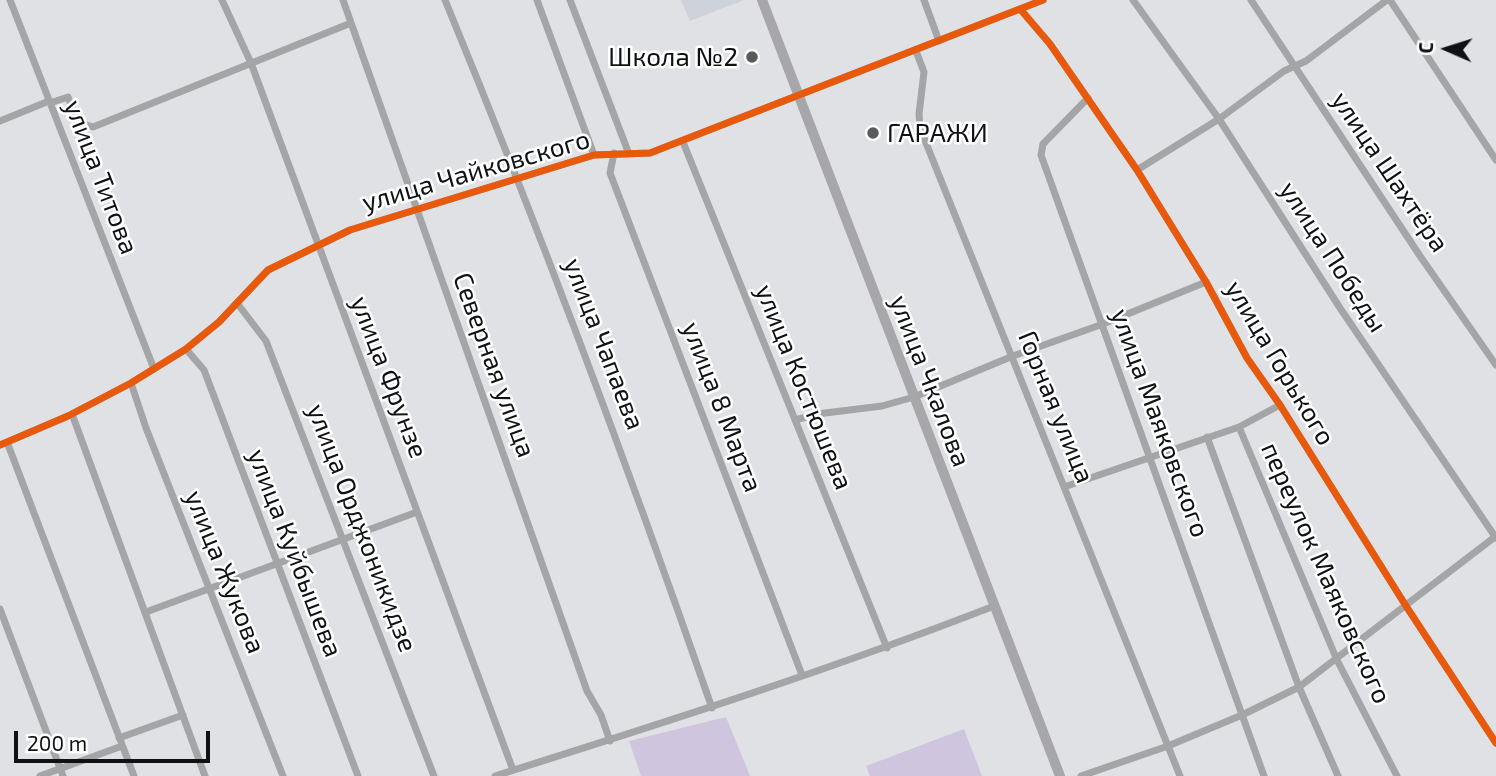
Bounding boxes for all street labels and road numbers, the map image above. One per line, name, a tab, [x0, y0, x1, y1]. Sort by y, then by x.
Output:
street label: улица Шахтёра	[1325, 86, 1455, 258]
street label: улица Титова	[57, 95, 145, 259]
street label: улица Чайковского	[359, 124, 593, 218]
street label: улица Победы	[1273, 176, 1393, 338]
street label: улица Чапаева	[557, 254, 651, 434]
street label: Северная улица	[446, 268, 542, 462]
street label: улица Горького	[1219, 275, 1341, 451]
street label: улица Костюшева	[749, 280, 859, 494]
street label: улица Чкалова	[883, 291, 977, 471]
street label: улица Фрунзе	[344, 292, 434, 462]
street label: улица Маяковского	[1104, 305, 1216, 541]
street label: улица 8 Марта	[675, 318, 769, 496]
street label: Горная улица	[1011, 326, 1101, 488]
street label: улица Орджоникидзе	[300, 400, 424, 656]
street label: переулок Маяковского	[1254, 438, 1398, 708]
street label: улица Куйбышева	[241, 445, 349, 661]
street label: улица Жукова	[178, 486, 272, 658]

